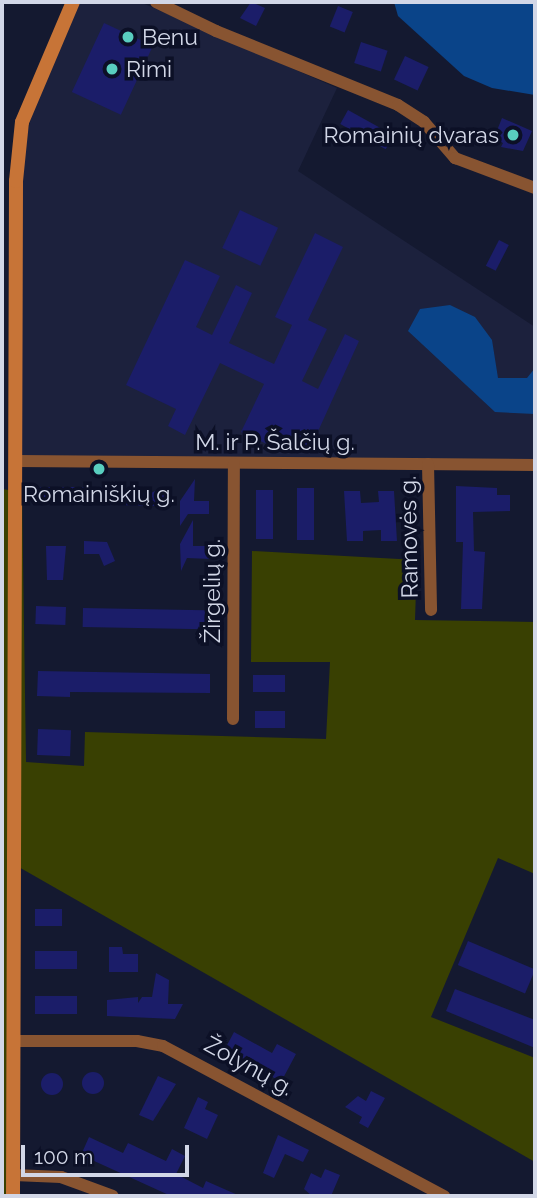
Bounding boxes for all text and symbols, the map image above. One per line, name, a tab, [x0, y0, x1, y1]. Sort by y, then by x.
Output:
place label: Benu	[142, 23, 198, 51]
marker: Benu	[120, 29, 136, 45]
place label: Rimi	[126, 55, 172, 83]
marker: Rimi	[104, 61, 120, 77]
place label: Romainių dvaras	[324, 121, 499, 149]
marker: Romainių dvaras	[505, 127, 521, 143]
street label: M. ir P. Šalčių g.	[195, 428, 355, 456]
marker: Romainiškių g.	[91, 461, 107, 477]
street label: Ramovės g.	[394, 475, 424, 599]
place label: Romainiškių g.	[23, 480, 175, 508]
street label: Žirgelių g.	[198, 539, 226, 643]
street label: Žolynų g.	[200, 1030, 298, 1102]
scale bar	[24, 1132, 192, 1176]
text: 100 m	[34, 1144, 93, 1169]

